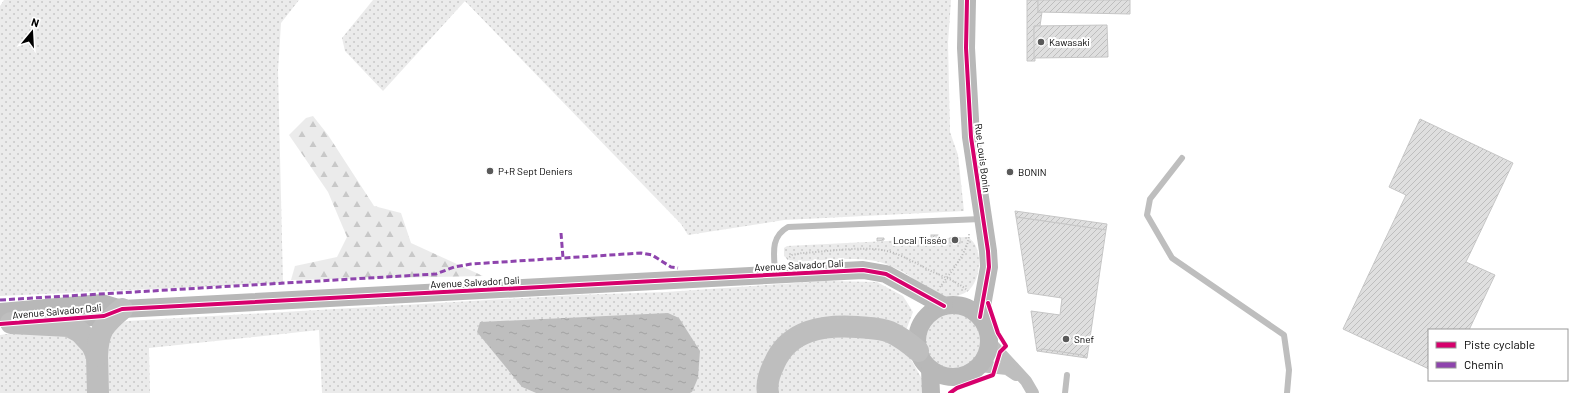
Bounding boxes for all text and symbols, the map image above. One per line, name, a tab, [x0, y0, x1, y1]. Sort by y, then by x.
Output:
north arrow	[12, 12, 52, 52]
text: N	[30, 15, 41, 29]
place label: Kawasaki	[1049, 36, 1090, 48]
marker: Kawasaki	[1036, 37, 1046, 47]
street label: Rue Louis Bonin	[973, 123, 993, 193]
place label: P+R Sept Deniers	[498, 165, 573, 177]
marker: P+R Sept Deniers	[485, 166, 495, 176]
place label: BONIN	[1018, 166, 1047, 178]
marker: BONIN	[1005, 167, 1015, 177]
place label: Local Tisséo	[893, 234, 947, 246]
marker: Local Tisséo	[950, 235, 960, 245]
street label: Avenue Salvador Dali	[754, 257, 844, 273]
street label: Avenue Salvador Dali	[430, 274, 520, 290]
street label: Avenue Salvador Dali	[12, 301, 102, 321]
legend	[1428, 329, 1568, 381]
place label: Snef	[1074, 333, 1094, 345]
marker: Snef	[1061, 334, 1071, 344]
text: Piste cyclable	[1464, 337, 1535, 351]
text: Chemin	[1464, 357, 1504, 371]

